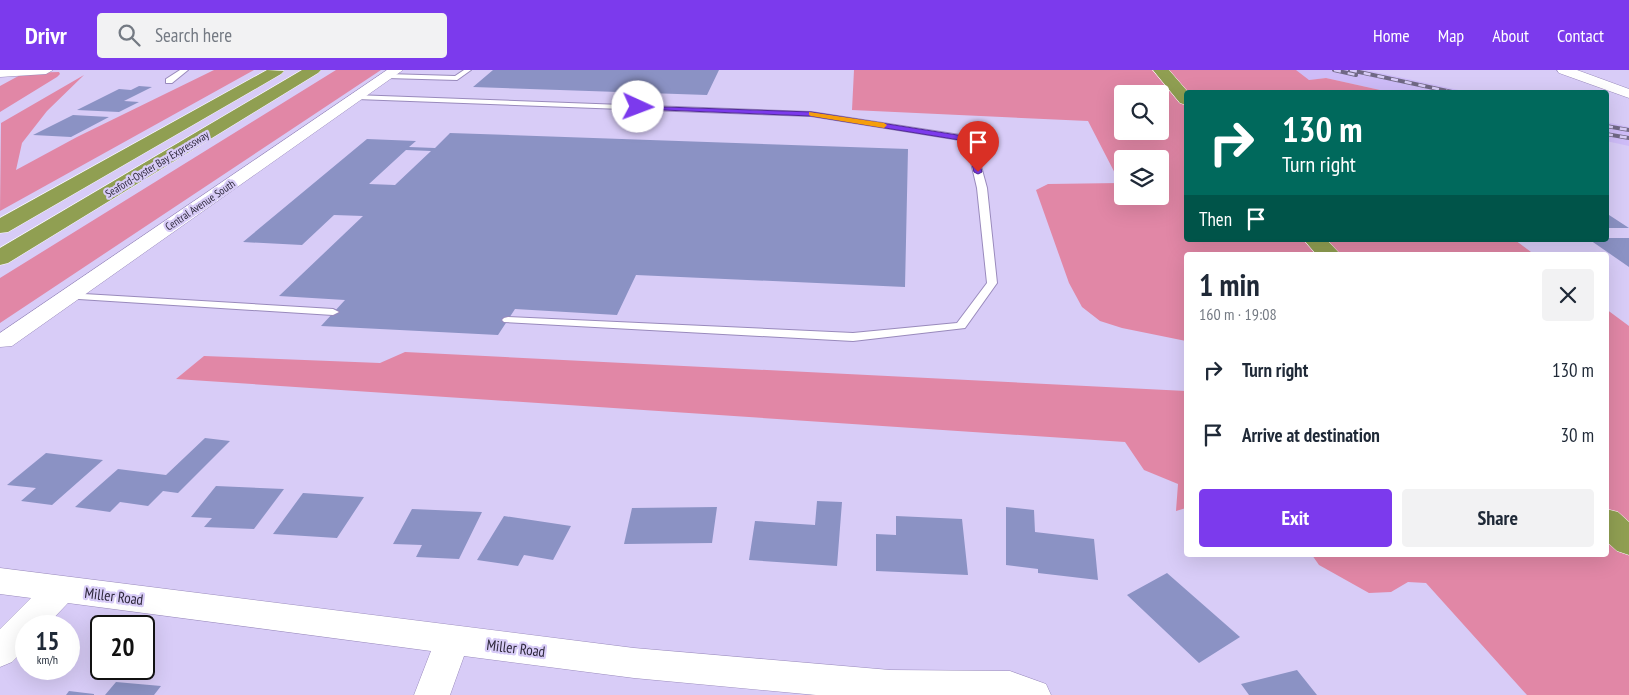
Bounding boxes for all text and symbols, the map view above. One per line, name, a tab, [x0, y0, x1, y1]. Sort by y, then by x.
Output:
search box	[97, 13, 447, 58]
text: Drivr	[25, 20, 67, 51]
icon: search	[115, 21, 143, 49]
text: Search here	[155, 23, 232, 47]
text: Home	[1373, 24, 1410, 47]
text: Map	[1438, 24, 1464, 47]
text: About	[1492, 24, 1529, 47]
text: Contact	[1557, 24, 1604, 47]
position arrow	[611, 80, 663, 132]
map controls	[1114, 85, 1169, 205]
button: search	[1114, 85, 1169, 140]
text: 130 m	[1282, 106, 1363, 152]
icon: right	[1199, 110, 1264, 175]
pin	[957, 121, 999, 172]
street label: Seaford-Oyster Bay Expressway	[103, 127, 212, 201]
icon: arrive	[964, 128, 992, 156]
button: layers	[1114, 150, 1169, 205]
text: Turn right	[1282, 150, 1356, 178]
street label: Central Avenue South	[162, 176, 238, 234]
icon: arrive	[1242, 205, 1270, 233]
text: Then	[1199, 207, 1232, 231]
text: 1 min	[1199, 265, 1260, 304]
button: close	[1542, 269, 1594, 321]
text: 160 m · 19:08	[1199, 304, 1277, 324]
icon: right	[1199, 356, 1227, 384]
text: Turn right	[1242, 358, 1308, 382]
text: 130 m	[1552, 358, 1594, 382]
icon: arrive	[1199, 421, 1227, 449]
text: Arrive at destination	[1242, 423, 1380, 447]
text: 30 m	[1561, 423, 1594, 447]
button: Exit	[1199, 489, 1392, 547]
button: Share	[1402, 489, 1594, 547]
street label: Miller Road	[84, 583, 144, 609]
speed limit sign: 20	[90, 615, 155, 680]
text: 15	[36, 625, 59, 657]
street label: Miller Road	[486, 635, 546, 661]
text: km/h	[37, 652, 58, 667]

